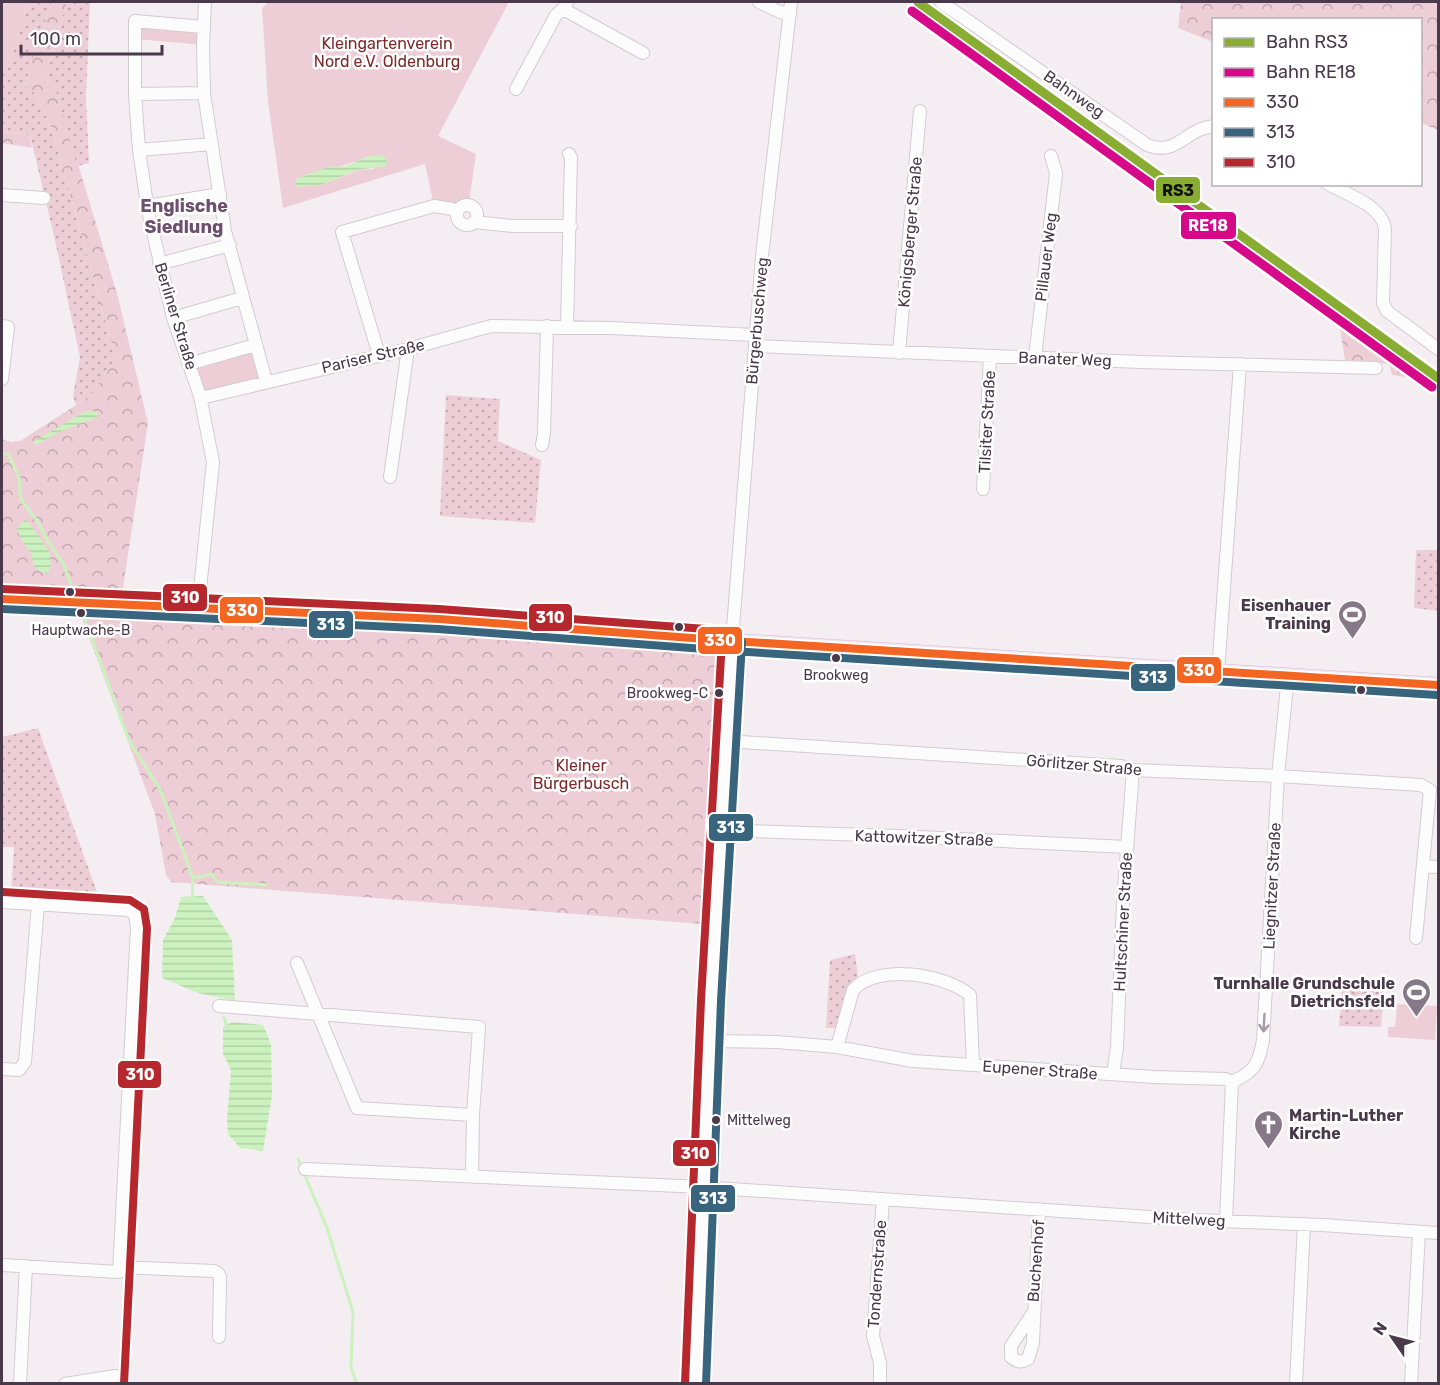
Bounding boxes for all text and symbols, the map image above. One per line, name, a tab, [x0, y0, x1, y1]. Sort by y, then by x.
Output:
scale bar	[21, 18, 162, 56]
legend	[1212, 18, 1422, 186]
text: 100 m	[30, 28, 81, 50]
text: Bahn RS3	[1266, 31, 1348, 53]
park label: Kleingartenverein Nord e.V. Oldenburg	[314, 34, 460, 71]
text: Bahn RE18	[1266, 61, 1356, 83]
street label: Bahnweg	[1040, 66, 1108, 122]
text: 330	[1266, 91, 1299, 113]
text: 313	[1266, 121, 1295, 143]
text: 310	[1266, 151, 1296, 173]
street label: Königsberger Straße	[894, 156, 926, 308]
line badge: RS3	[1155, 176, 1201, 204]
text: RS3	[1162, 181, 1194, 200]
district label: Englische Siedlung	[140, 195, 228, 238]
street label: Pillauer Weg	[1031, 211, 1061, 303]
line badge: RE18	[1180, 211, 1237, 240]
text: RE18	[1188, 216, 1228, 235]
street label: Bürgerbuschweg	[742, 257, 772, 385]
street label: Berliner Straße	[151, 260, 201, 372]
street label: Pariser Straße	[320, 335, 426, 377]
street label: Banater Weg	[1018, 348, 1112, 370]
street label: Tilsiter Straße	[975, 370, 999, 474]
line badge: 310	[162, 583, 208, 612]
unlabelled marker	[64, 586, 76, 598]
text: 310	[170, 588, 200, 607]
line badge: 330	[219, 596, 264, 624]
place label: Eisenhauer Training	[1241, 596, 1332, 633]
sports icon: Eisenhauer Training	[1336, 598, 1368, 640]
text: 330	[226, 601, 258, 620]
line badge: 310	[528, 603, 573, 632]
marker: Hauptwache-B	[75, 607, 87, 619]
text: 310	[535, 608, 565, 627]
line badge: 313	[308, 610, 354, 639]
text: 313	[317, 615, 345, 634]
unlabelled marker	[673, 621, 685, 633]
place label: Hauptwache-B	[32, 622, 130, 639]
line badge: 330	[697, 626, 743, 655]
text: 330	[704, 631, 736, 650]
marker: Brookweg	[830, 652, 842, 664]
line badge: 330	[1176, 656, 1222, 684]
text: 330	[1183, 661, 1215, 680]
line badge: 313	[1130, 663, 1176, 692]
place label: Brookweg	[803, 667, 869, 684]
text: 313	[1139, 668, 1167, 687]
unlabelled marker	[1355, 684, 1367, 696]
place label: Brookweg-C	[627, 685, 708, 702]
marker: Brookweg-C	[713, 687, 725, 699]
street label: Görlitzer Straße	[1025, 750, 1143, 780]
park label: Kleiner Bürgerbusch	[533, 756, 629, 793]
line badge: 313	[708, 813, 754, 842]
text: 313	[717, 818, 745, 837]
street label: Liegnitzer Straße	[1259, 822, 1285, 950]
street label: Kattowitzer Straße	[854, 826, 994, 850]
street label: Hultschiner Straße	[1110, 852, 1136, 992]
place label: Turnhalle Grundschule Dietrichsfeld	[1214, 974, 1395, 1011]
sports icon: Turnhalle Grundschule Dietrichsfeld	[1400, 976, 1432, 1018]
one-way arrow	[1259, 1012, 1270, 1032]
street label: Eupener Straße	[982, 1056, 1098, 1084]
line badge: 310	[117, 1060, 162, 1089]
text: 310	[125, 1065, 155, 1084]
place label: Martin-Luther Kirche	[1289, 1106, 1404, 1143]
church icon: Martin-Luther Kirche	[1252, 1108, 1284, 1150]
place label: Mittelweg	[727, 1112, 791, 1129]
marker: Mittelweg	[710, 1114, 722, 1126]
line badge: 310	[672, 1139, 717, 1167]
text: 310	[680, 1144, 710, 1163]
line badge: 313	[690, 1184, 736, 1213]
text: 313	[699, 1189, 727, 1208]
street label: Mittelweg	[1152, 1208, 1226, 1230]
street label: Buchenhof	[1024, 1218, 1048, 1303]
street label: Tondernstraße	[864, 1219, 890, 1329]
north arrow	[1362, 1307, 1422, 1367]
text: N	[1369, 1319, 1391, 1339]

